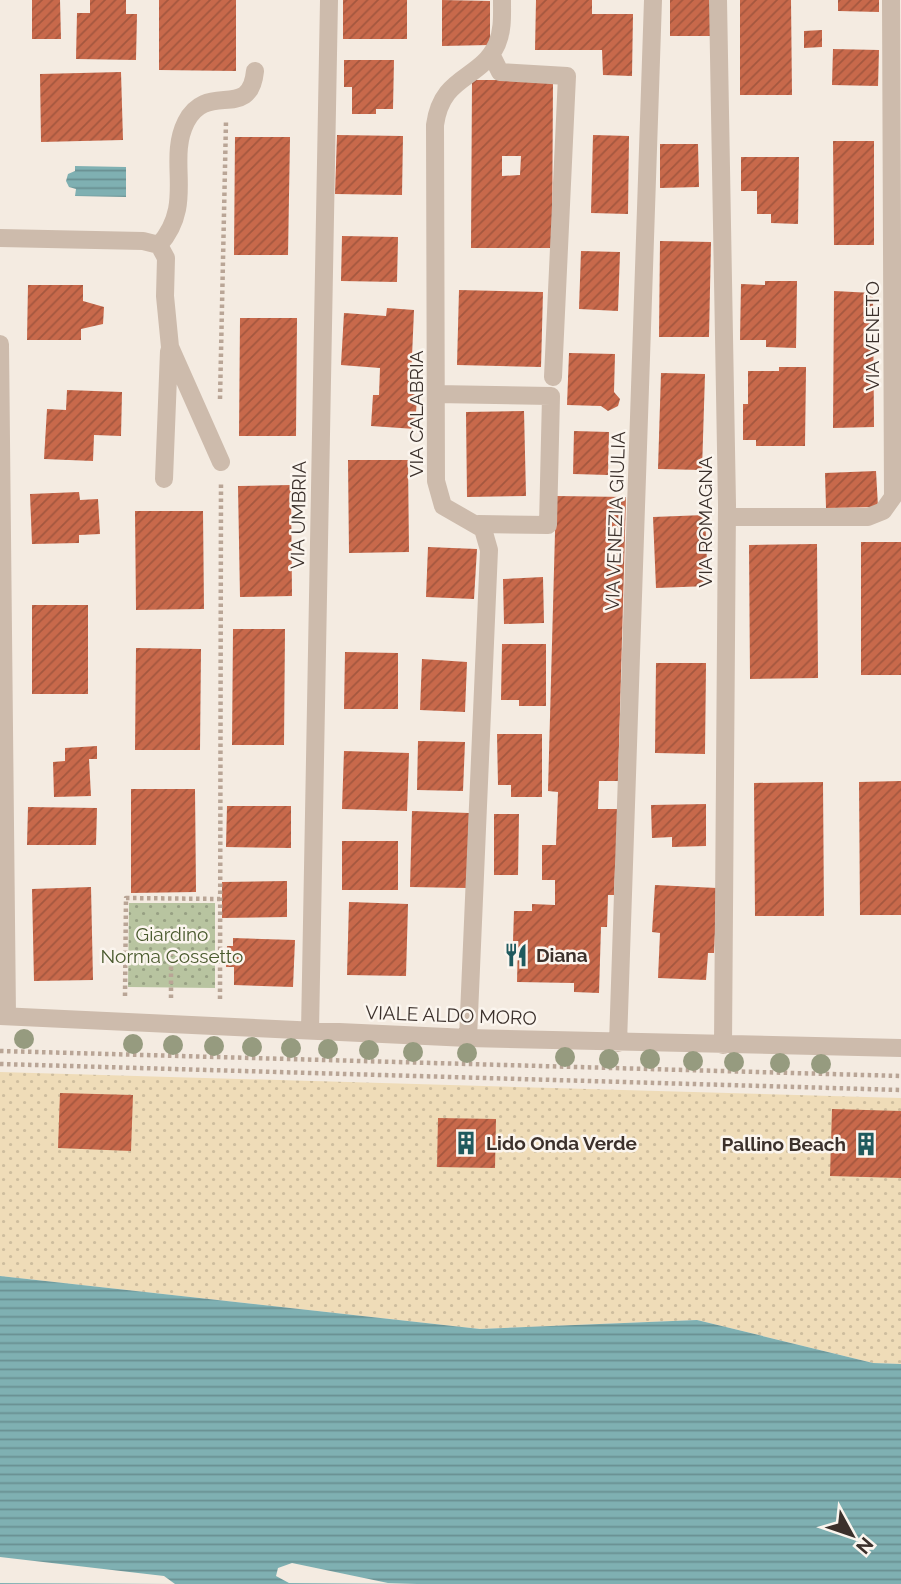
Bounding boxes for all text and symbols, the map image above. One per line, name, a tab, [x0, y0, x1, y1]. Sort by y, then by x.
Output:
street label: VIA VENETO	[861, 281, 883, 391]
street label: VIA CALABRIA	[405, 350, 427, 477]
street label: VIA VENEZIA GIULIA	[601, 431, 629, 611]
street label: VIA ROMAGNA	[694, 456, 716, 588]
street label: VIA UMBRIA	[286, 460, 310, 569]
park label: Giardino Norma Cossetto	[101, 923, 243, 967]
restaurant icon: Diana	[502, 941, 530, 969]
place label: Diana	[536, 944, 588, 966]
street label: VIALE ALDO MORO	[365, 1001, 537, 1029]
building icon: Lido Onda Verde	[452, 1129, 480, 1157]
building icon: Pallino Beach	[852, 1130, 880, 1158]
place label: Lido Onda Verde	[486, 1132, 637, 1154]
place label: Pallino Beach	[722, 1133, 846, 1155]
north arrow	[817, 1500, 887, 1570]
text: N	[852, 1533, 878, 1559]

